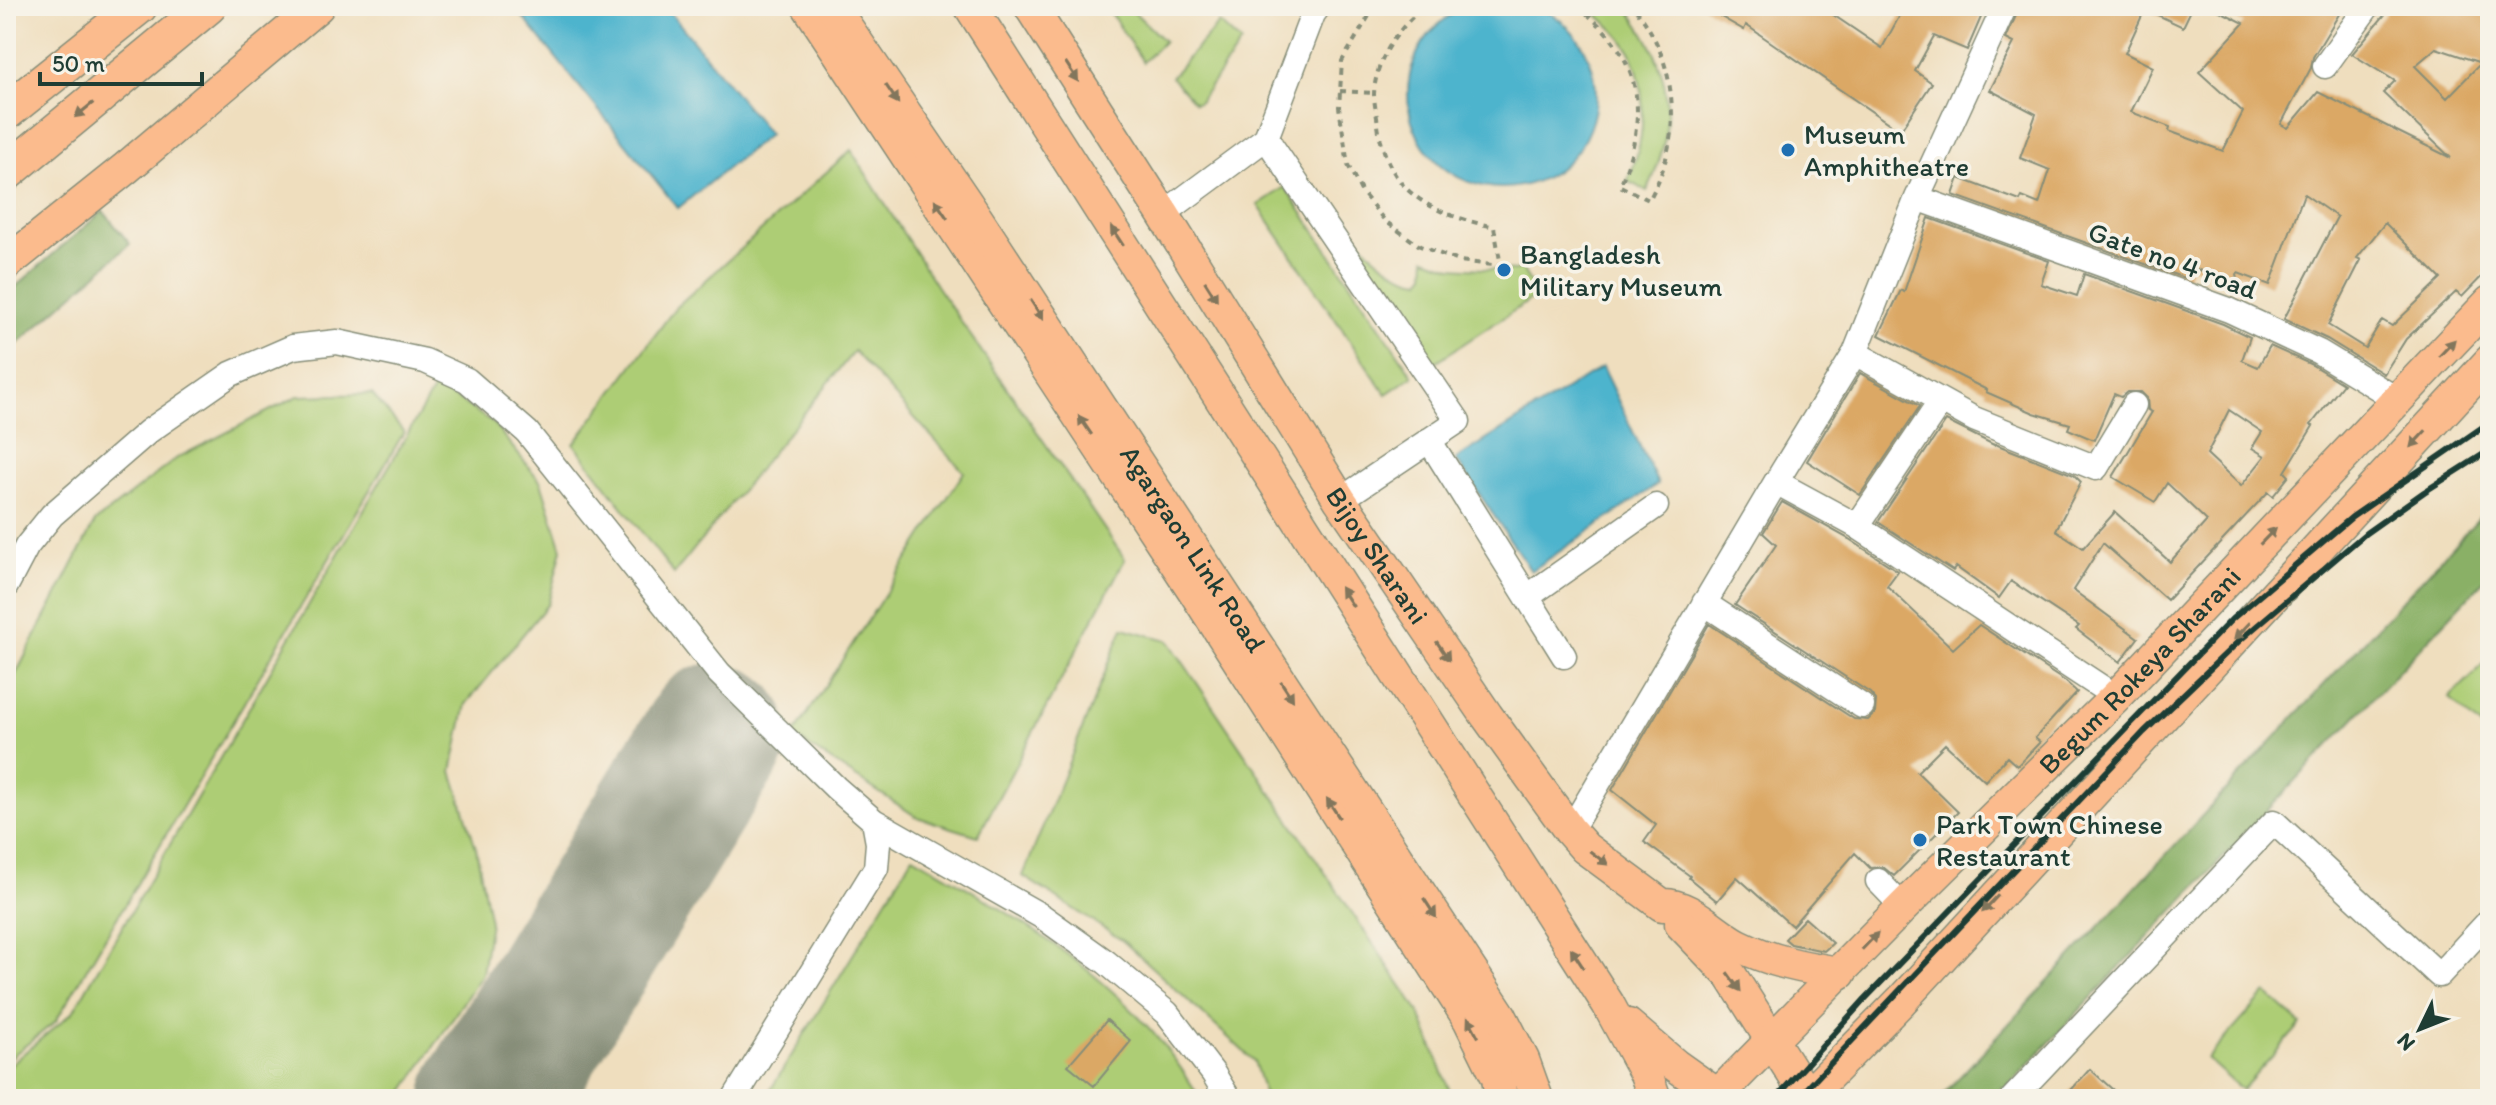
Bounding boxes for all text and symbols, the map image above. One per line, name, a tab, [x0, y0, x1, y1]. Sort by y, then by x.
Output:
scale bar	[40, 36, 202, 86]
text: 50 m	[52, 49, 105, 78]
one-way arrow	[1065, 61, 1080, 82]
one-way arrow	[884, 83, 899, 104]
one-way arrow	[74, 101, 94, 118]
place label: Museum Amphitheatre	[1804, 117, 1969, 183]
marker: Museum Amphitheatre	[1779, 141, 1797, 159]
one-way arrow	[934, 198, 949, 219]
street label: Gate no 4 road	[2084, 214, 2263, 306]
one-way arrow	[1110, 225, 1124, 247]
place label: Bangladesh Military Museum	[1520, 237, 1723, 303]
marker: Bangladesh Military Museum	[1495, 261, 1513, 279]
one-way arrow	[1204, 280, 1218, 302]
one-way arrow	[1029, 299, 1044, 320]
one-way arrow	[2437, 339, 2456, 358]
one-way arrow	[1078, 415, 1093, 436]
one-way arrow	[2410, 430, 2428, 449]
street label: Agargaon Link Road	[1113, 439, 1274, 659]
street label: Bijoy Sharani	[1319, 480, 1436, 630]
one-way arrow	[2259, 527, 2277, 546]
street label: Begum Rokeya Sharani	[2031, 559, 2248, 781]
one-way arrow	[1340, 586, 1355, 607]
one-way arrow	[2234, 621, 2252, 640]
one-way arrow	[1435, 641, 1450, 662]
one-way arrow	[1279, 680, 1294, 702]
one-way arrow	[1326, 797, 1341, 818]
place label: Park Town Chinese Restaurant	[1936, 807, 2163, 873]
marker: Park Town Chinese Restaurant	[1911, 831, 1929, 849]
one-way arrow	[1588, 850, 1609, 866]
one-way arrow	[1982, 895, 2000, 914]
one-way arrow	[1422, 897, 1436, 919]
one-way arrow	[1861, 932, 1879, 951]
one-way arrow	[1570, 947, 1585, 968]
one-way arrow	[1726, 972, 1741, 993]
north arrow	[2380, 989, 2460, 1069]
one-way arrow	[1466, 1016, 1480, 1038]
text: N	[2391, 1028, 2421, 1057]

